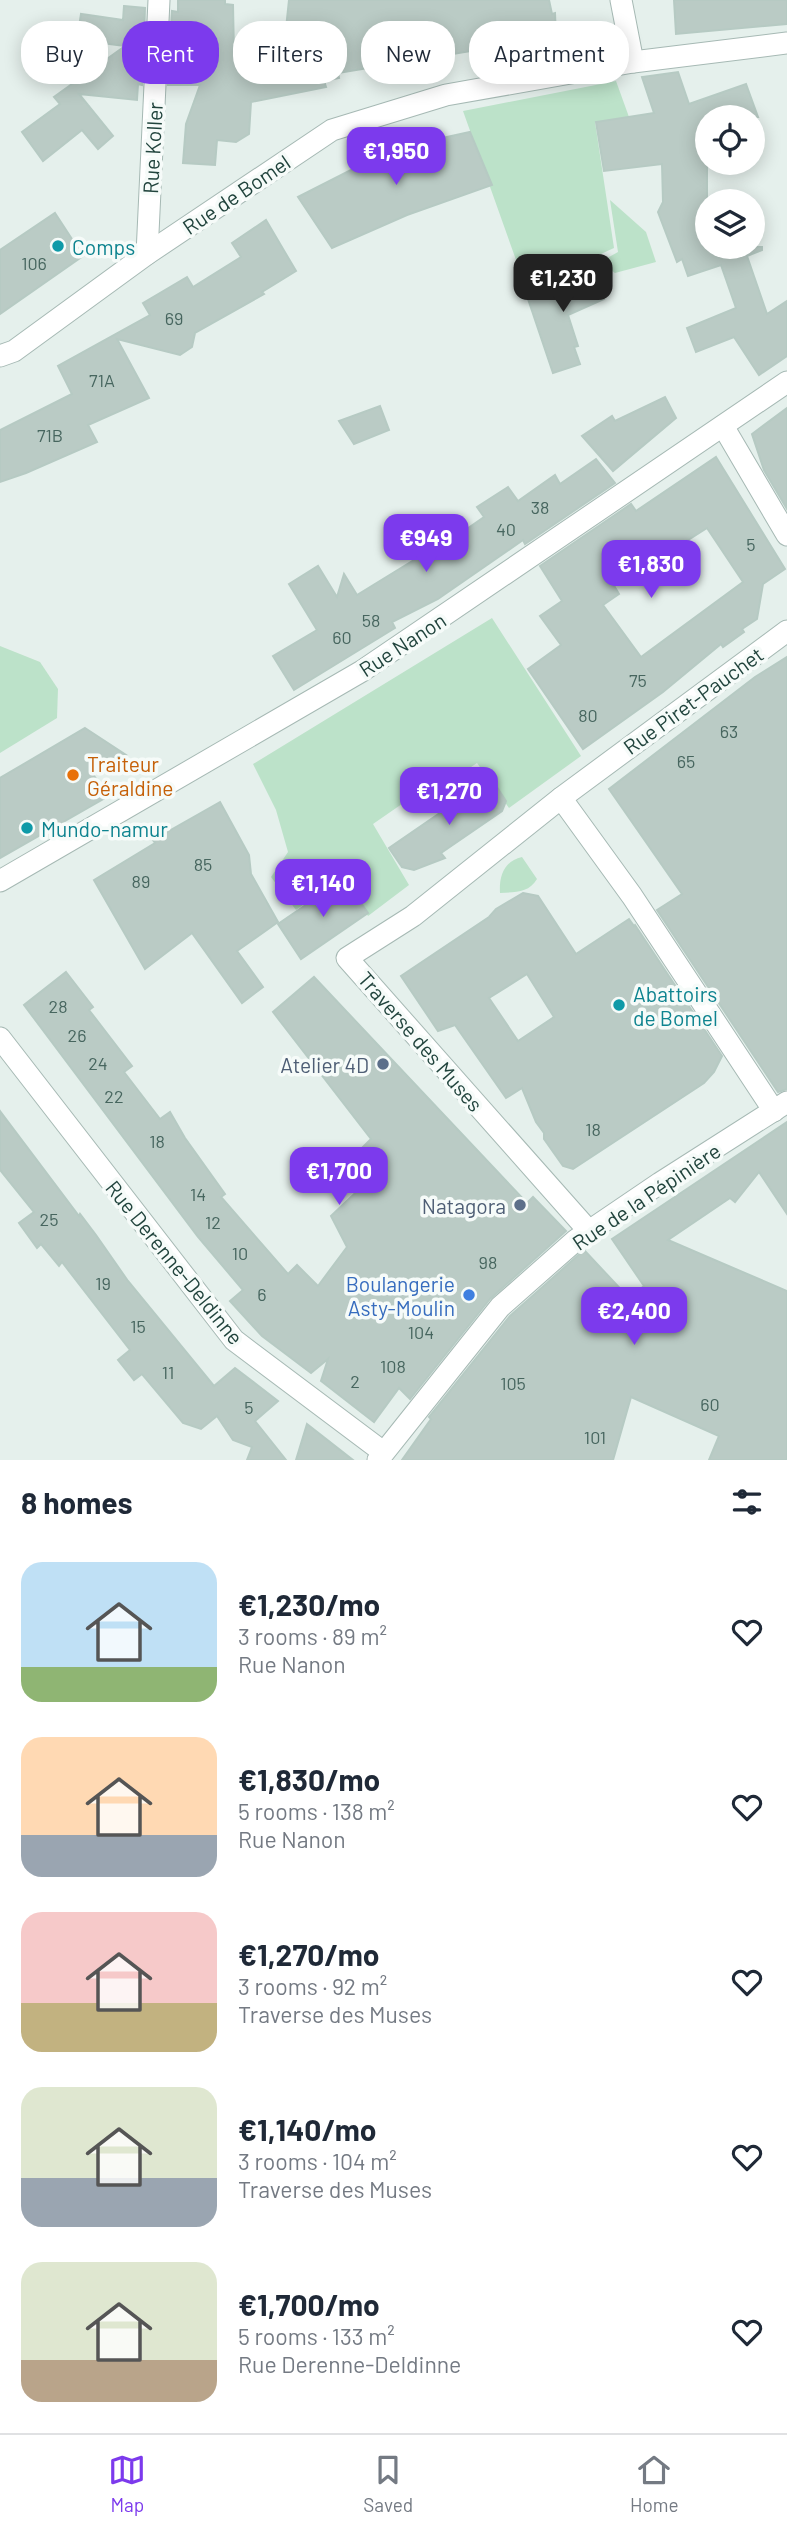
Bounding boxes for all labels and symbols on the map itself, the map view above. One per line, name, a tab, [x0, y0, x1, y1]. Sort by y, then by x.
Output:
street label: Rue Koller	[137, 101, 167, 195]
pin: €1,950	[339, 128, 453, 187]
street label: Rue de Bomel	[178, 149, 294, 239]
place label: Comps	[72, 234, 135, 259]
marker: Comps	[50, 238, 66, 254]
house number: 106	[21, 252, 47, 274]
pin: €1,230	[506, 254, 620, 314]
house number: 69	[165, 307, 183, 329]
house number: 71A	[89, 369, 115, 391]
house number: 71B	[37, 424, 63, 446]
house number: 38	[531, 496, 549, 518]
pin: €949	[385, 514, 467, 574]
house number: 40	[496, 518, 516, 540]
house number: 5	[746, 533, 756, 555]
pin: €1,830	[594, 540, 708, 600]
street label: Rue Nanon	[354, 607, 450, 681]
house number: 58	[362, 609, 380, 631]
house number: 60	[332, 626, 352, 648]
street label: Rue Piret-Pauchet	[618, 641, 768, 759]
house number: 75	[629, 669, 647, 691]
house number: 80	[578, 704, 598, 726]
house number: 63	[720, 720, 738, 742]
house number: 65	[677, 750, 695, 772]
place label: Traiteur Géraldine	[87, 751, 173, 800]
marker: Traiteur Géraldine	[65, 767, 81, 783]
pin: €1,270	[392, 768, 506, 827]
place label: Mundo-namur	[41, 816, 168, 841]
marker: Mundo-namur	[19, 820, 35, 836]
house number: 85	[194, 853, 212, 875]
pin: €1,140	[266, 860, 380, 919]
house number: 89	[132, 870, 150, 892]
street label: Traverse des Muses	[353, 966, 489, 1116]
place label: Abattoirs de Bomel	[633, 981, 718, 1030]
house number: 28	[48, 995, 68, 1017]
marker: Abattoirs de Bomel	[611, 997, 627, 1013]
house number: 26	[68, 1024, 86, 1046]
house number: 24	[88, 1052, 108, 1074]
place label: Atelier 4D	[280, 1052, 369, 1077]
marker: Atelier 4D	[375, 1056, 391, 1072]
house number: 22	[104, 1085, 124, 1107]
house number: 18	[585, 1118, 601, 1140]
house number: 18	[149, 1130, 165, 1152]
street label: Rue de la Pépinière	[567, 1137, 725, 1255]
pin: €1,700	[282, 1148, 396, 1207]
street label: Rue Derenne-Deldinne	[101, 1175, 249, 1349]
house number: 14	[190, 1183, 206, 1205]
place label: Natagora	[422, 1193, 506, 1218]
marker: Natagora	[512, 1197, 528, 1213]
house number: 25	[40, 1208, 58, 1230]
house number: 12	[205, 1211, 221, 1233]
house number: 10	[232, 1242, 248, 1264]
house number: 98	[479, 1251, 497, 1273]
place label: Boulangerie Asty-Moulin	[346, 1271, 455, 1320]
house number: 19	[95, 1272, 111, 1294]
house number: 6	[257, 1283, 267, 1305]
marker: Boulangerie Asty-Moulin	[461, 1287, 477, 1303]
pin: €2,400	[577, 1288, 691, 1347]
house number: 15	[130, 1315, 146, 1337]
house number: 104	[408, 1321, 434, 1343]
house number: 108	[380, 1355, 406, 1377]
house number: 11	[162, 1361, 174, 1383]
house number: 2	[350, 1370, 360, 1392]
house number: 105	[500, 1372, 526, 1394]
house number: 60	[700, 1393, 720, 1415]
house number: 5	[244, 1396, 254, 1418]
house number: 101	[584, 1426, 606, 1448]

